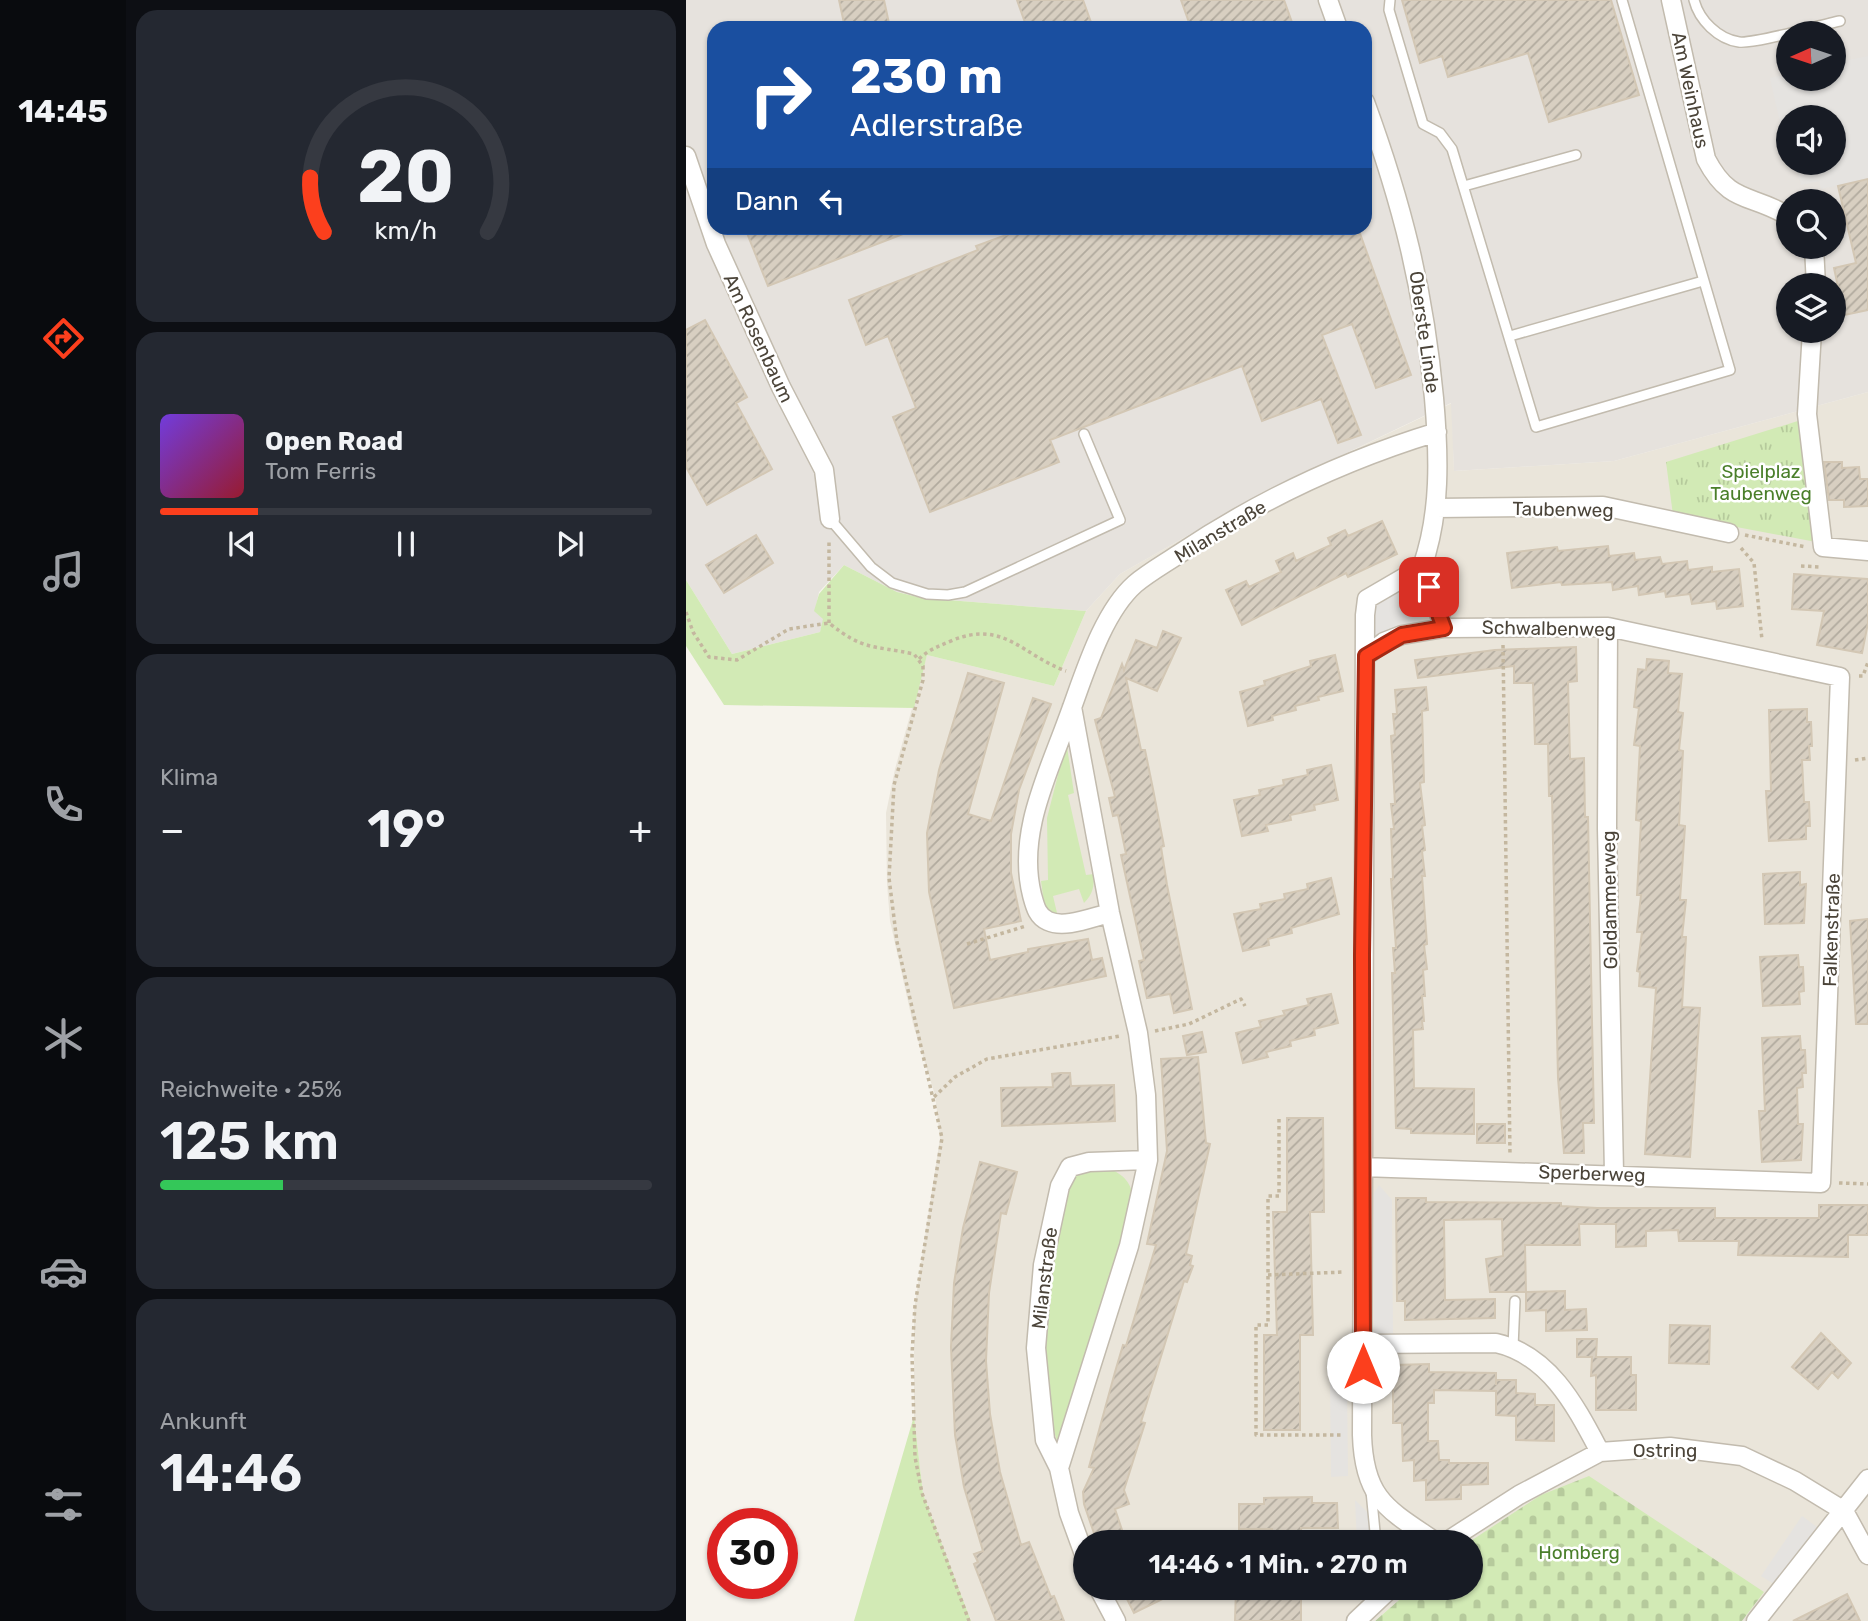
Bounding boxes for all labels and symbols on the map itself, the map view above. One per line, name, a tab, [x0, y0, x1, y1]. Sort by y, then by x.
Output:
north arrow	[1776, 21, 1846, 91]
street label: Am Weinhaus	[1667, 30, 1714, 151]
street label: Oberste Linde	[1405, 269, 1444, 395]
street label: Am Rosenbaum	[719, 270, 798, 406]
park label: Spielplaz Taubenweg	[1710, 460, 1812, 505]
street label: Milanstraße	[1170, 495, 1270, 568]
street label: Taubenweg	[1512, 497, 1614, 522]
pin	[1399, 557, 1459, 617]
street label: Schwalbenweg	[1482, 616, 1616, 641]
street label: Goldammerweg	[1597, 830, 1622, 970]
street label: Falkenstraße	[1818, 873, 1845, 987]
street label: Sperberweg	[1538, 1160, 1646, 1187]
street label: Milanstraße	[1027, 1226, 1062, 1330]
position arrow	[1326, 1330, 1400, 1404]
street label: Ostring	[1633, 1439, 1697, 1462]
speed limit sign: 30	[707, 1508, 798, 1599]
park label: Homberg	[1538, 1541, 1620, 1564]

